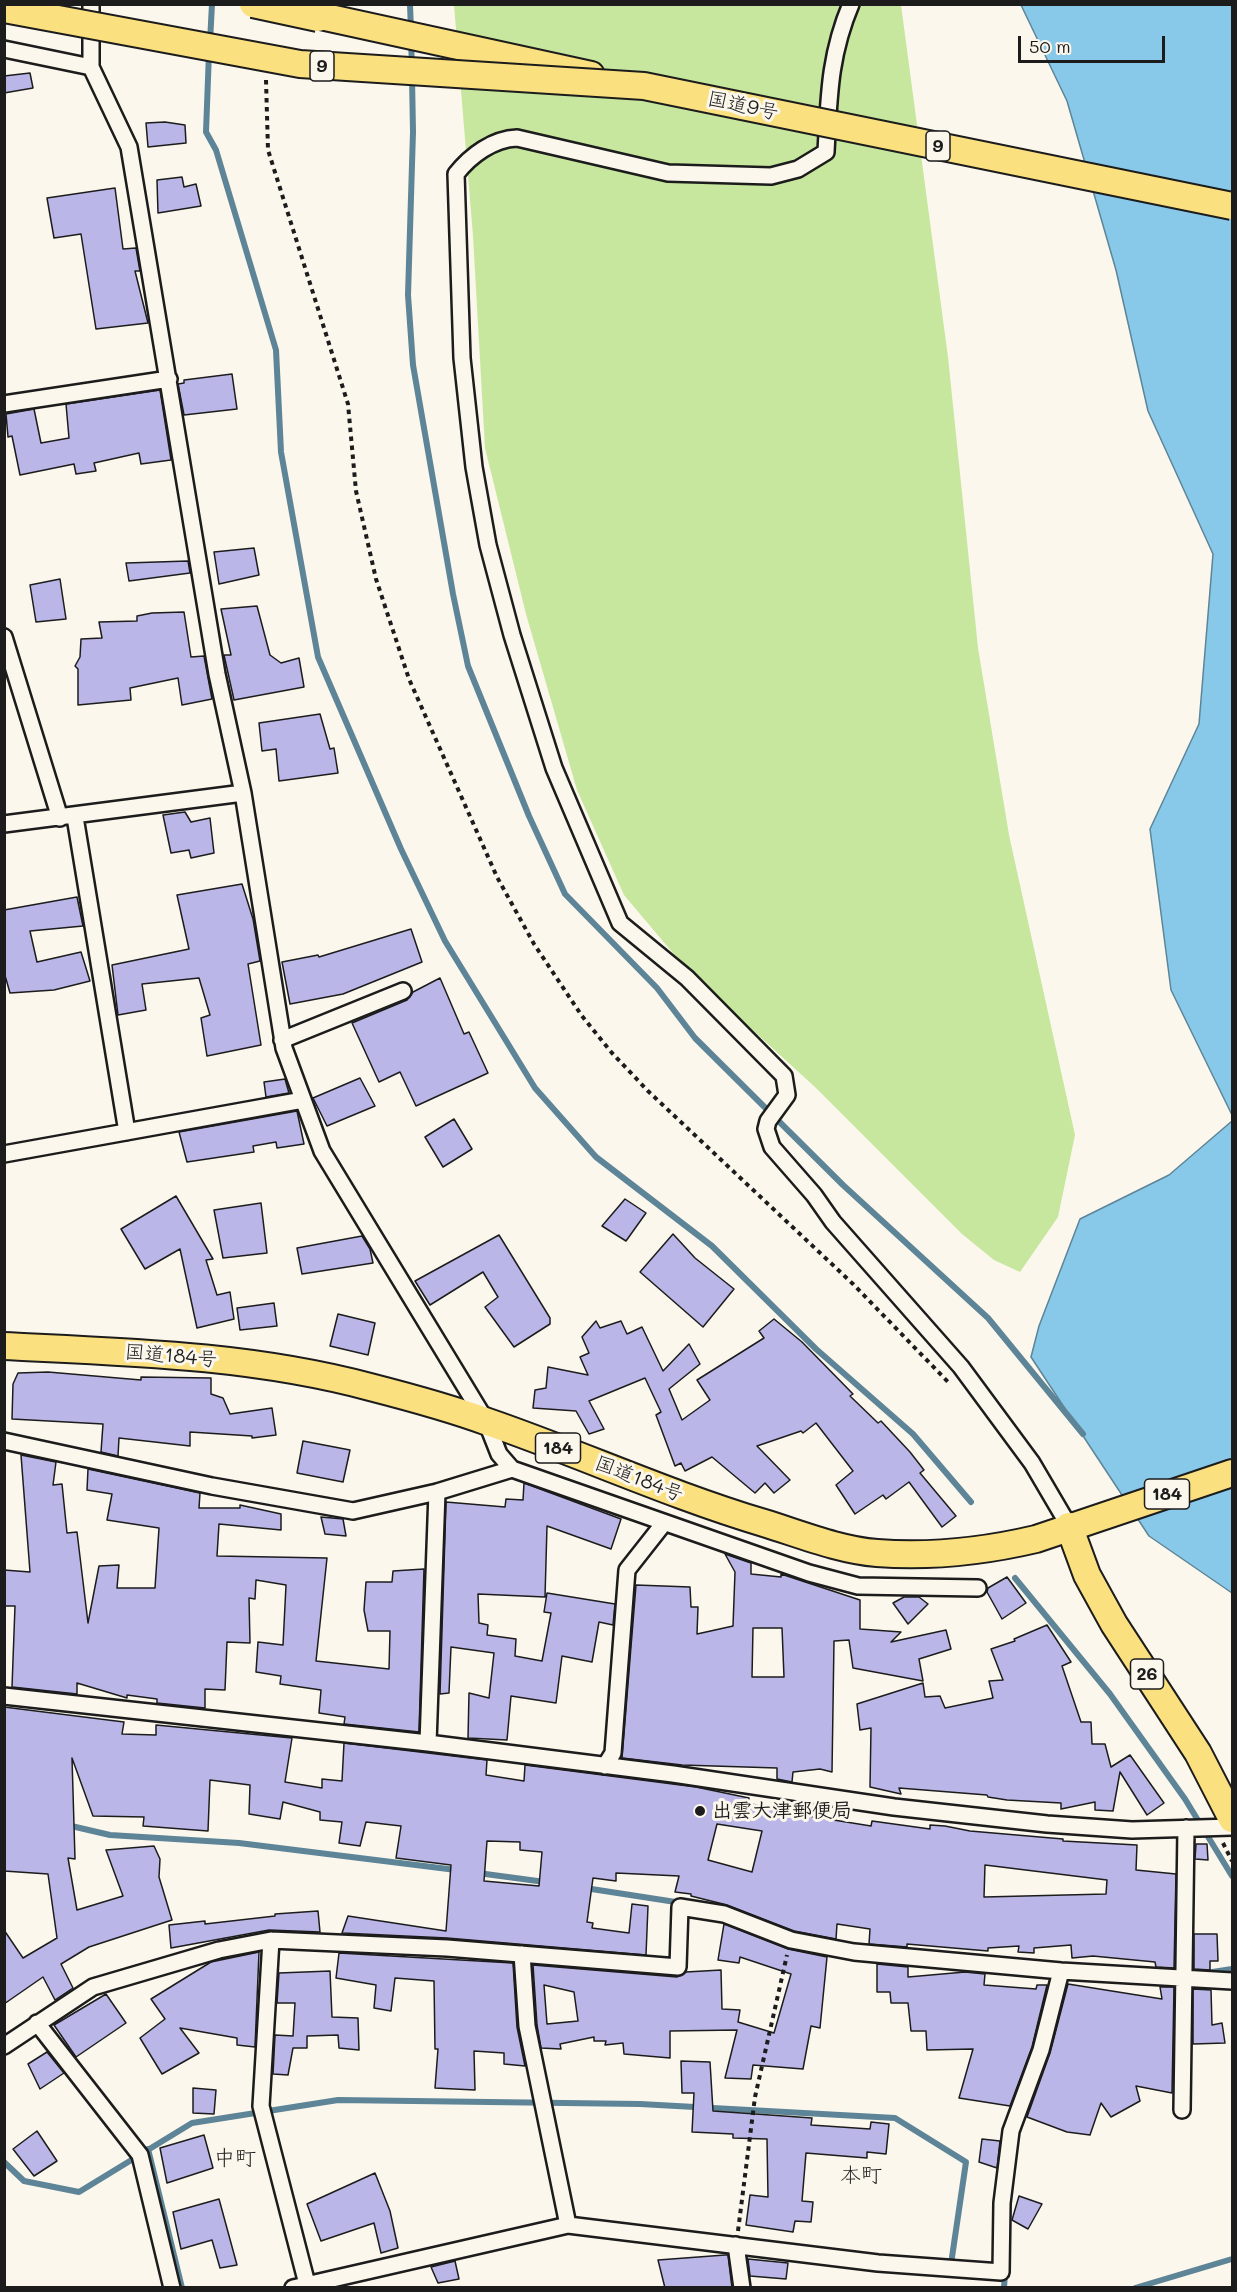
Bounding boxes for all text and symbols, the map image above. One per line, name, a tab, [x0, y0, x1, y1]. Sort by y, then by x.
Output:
scale bar	[1021, 24, 1168, 62]
text: 50 m	[1029, 34, 1071, 58]
road number: 9	[310, 51, 334, 81]
street label: 国道9号	[705, 87, 781, 125]
road number: 9	[926, 131, 950, 161]
street label: 国道184号	[124, 1340, 218, 1372]
road number: 184	[536, 1433, 580, 1463]
street label: 国道184号	[591, 1451, 687, 1507]
road number: 184	[1144, 1479, 1190, 1509]
road number: 26	[1130, 1659, 1164, 1689]
place label: 出雲大津郵便局	[712, 1799, 852, 1823]
marker: 出雲大津郵便局	[693, 1804, 707, 1818]
district label: 中町	[214, 2146, 256, 2172]
district label: 本町	[840, 2163, 882, 2189]

